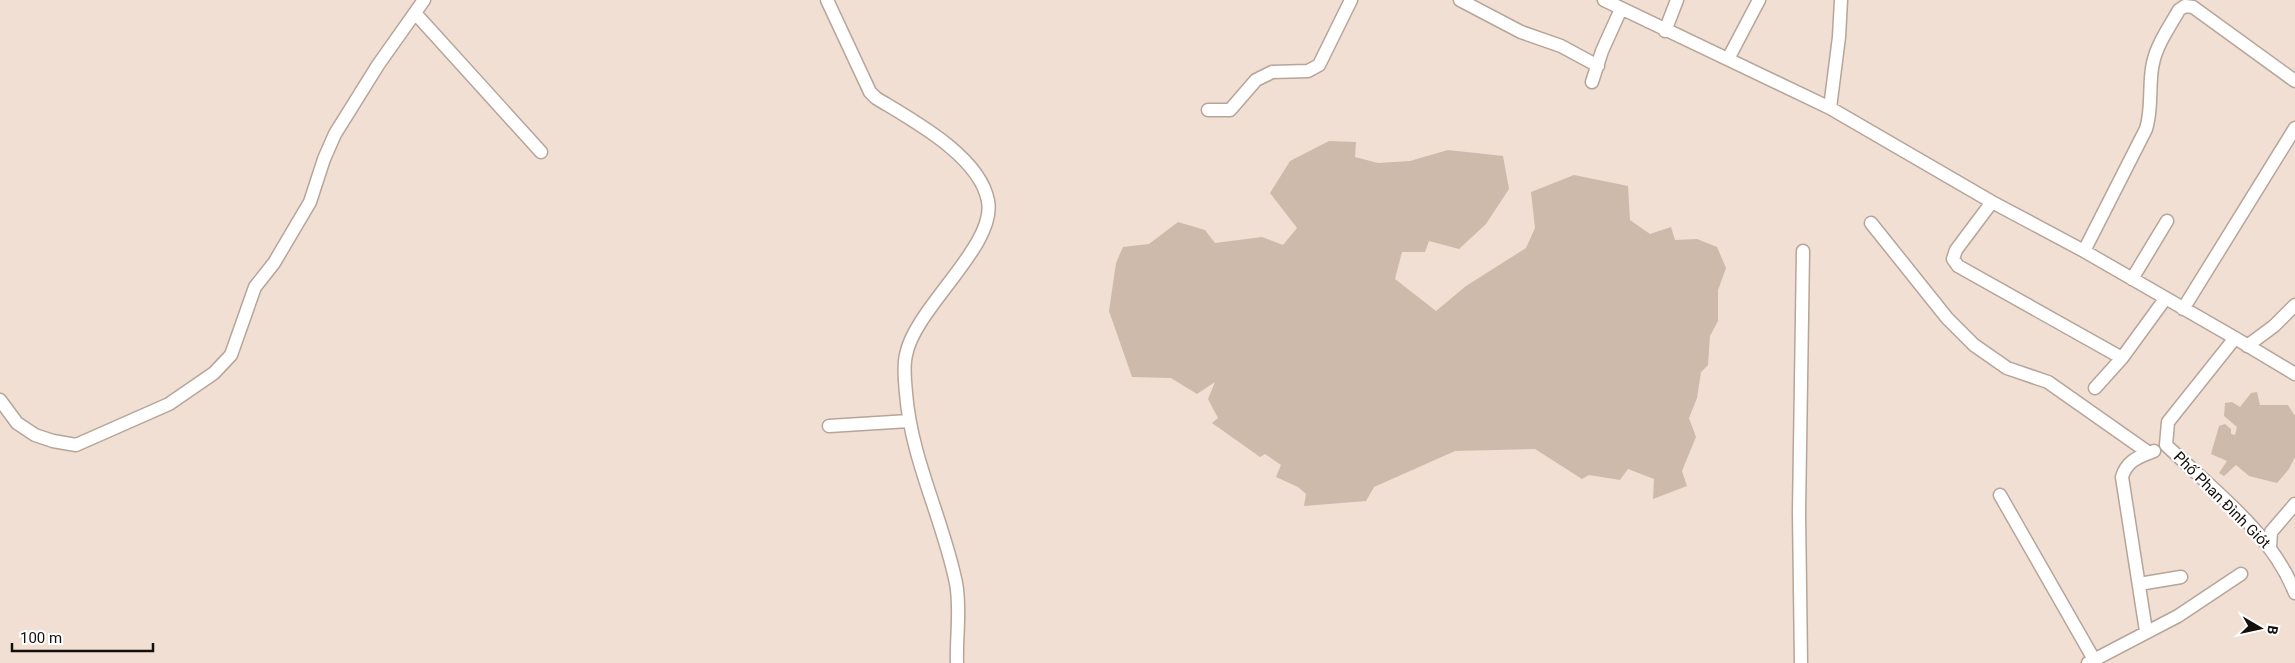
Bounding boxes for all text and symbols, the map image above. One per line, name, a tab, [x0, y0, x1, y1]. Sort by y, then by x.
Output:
street label: Phố Phan Đình Giót	[2170, 448, 2274, 552]
north arrow	[2235, 603, 2285, 653]
scale bar	[12, 620, 154, 652]
text: B	[2264, 624, 2281, 636]
text: 100 m	[20, 629, 62, 647]

